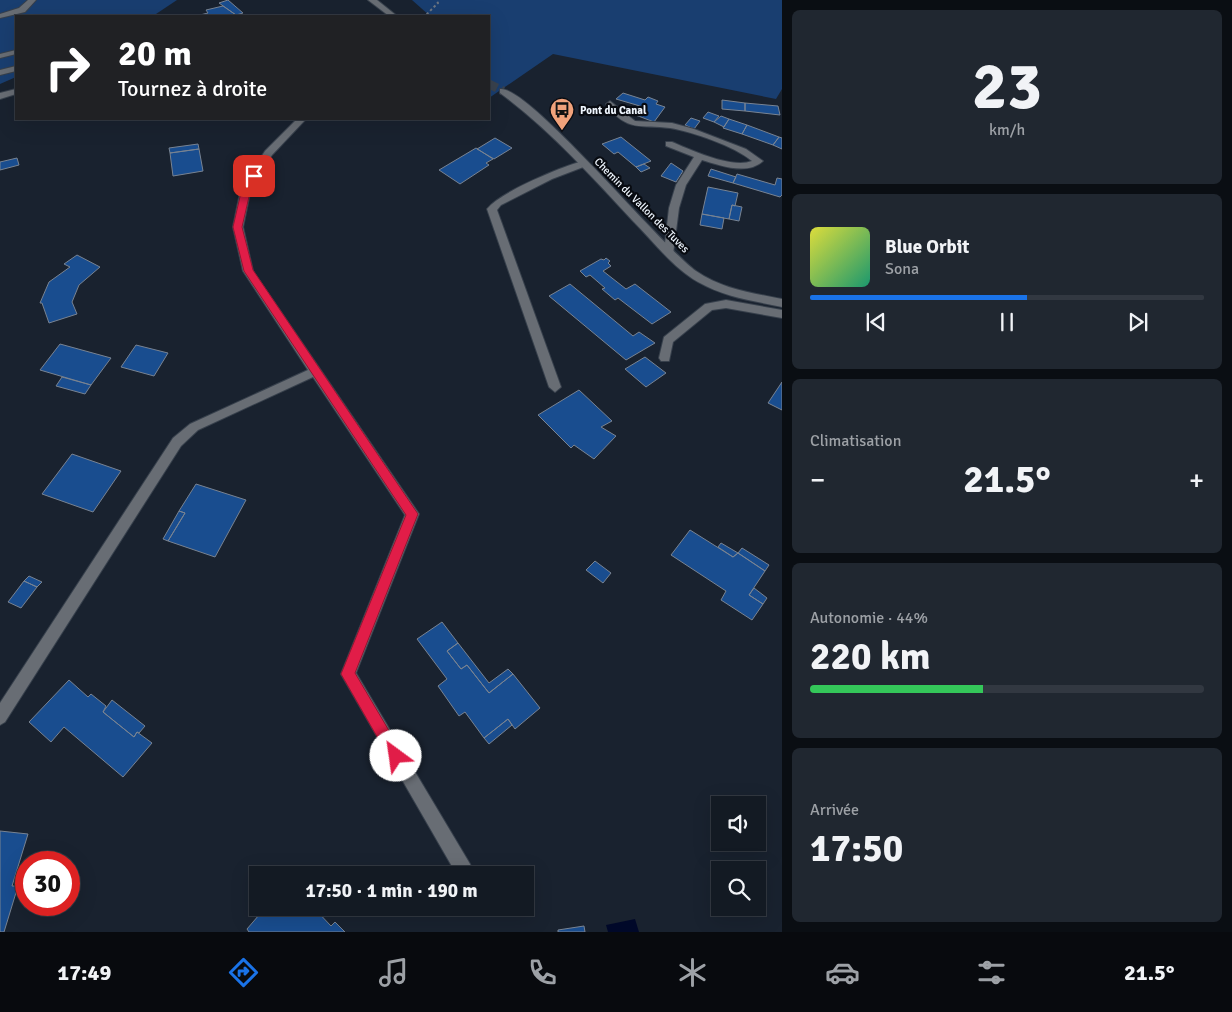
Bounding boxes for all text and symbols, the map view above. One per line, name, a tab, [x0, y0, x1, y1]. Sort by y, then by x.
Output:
text: 20 m	[118, 32, 192, 75]
icon: right	[35, 35, 100, 100]
text: 23	[972, 47, 1042, 127]
text: Tournez à droite	[118, 75, 267, 102]
bus stop icon: Pont du Canal	[549, 97, 575, 131]
place label: Pont du Canal	[580, 104, 647, 117]
text: km/h	[989, 120, 1025, 140]
pin	[233, 155, 275, 197]
street label: Chemin du Vallon des Tuves	[592, 155, 692, 256]
icon: arrive	[240, 162, 268, 190]
text: Blue Orbit	[885, 235, 969, 259]
text: Sona	[885, 259, 919, 279]
icon: previous	[862, 308, 890, 336]
icon: pause	[993, 308, 1021, 336]
icon: next	[1124, 308, 1152, 336]
text: Climatisation	[810, 431, 901, 451]
text: 21.5°	[963, 456, 1051, 503]
text: −	[810, 463, 825, 497]
text: +	[1189, 463, 1204, 497]
text: Autonomie · 44%	[810, 608, 928, 628]
text: 220 km	[810, 633, 931, 680]
position arrow	[369, 729, 421, 781]
map controls	[711, 796, 766, 916]
button: sound	[711, 796, 766, 851]
text: Arrivée	[810, 800, 859, 820]
text: 17:50	[810, 825, 903, 872]
speed limit sign: 30	[15, 851, 80, 916]
button: search	[711, 861, 766, 916]
text: 17:50 · 1 min · 190 m	[305, 879, 478, 903]
icon: directions	[226, 955, 261, 990]
icon: music	[376, 955, 411, 990]
icon: phone	[525, 955, 560, 990]
icon: climate	[675, 955, 710, 990]
icon: car	[825, 955, 860, 990]
icon: filters	[974, 955, 1009, 990]
text: 17:49	[57, 959, 111, 986]
text: 21.5°	[1124, 959, 1175, 986]

